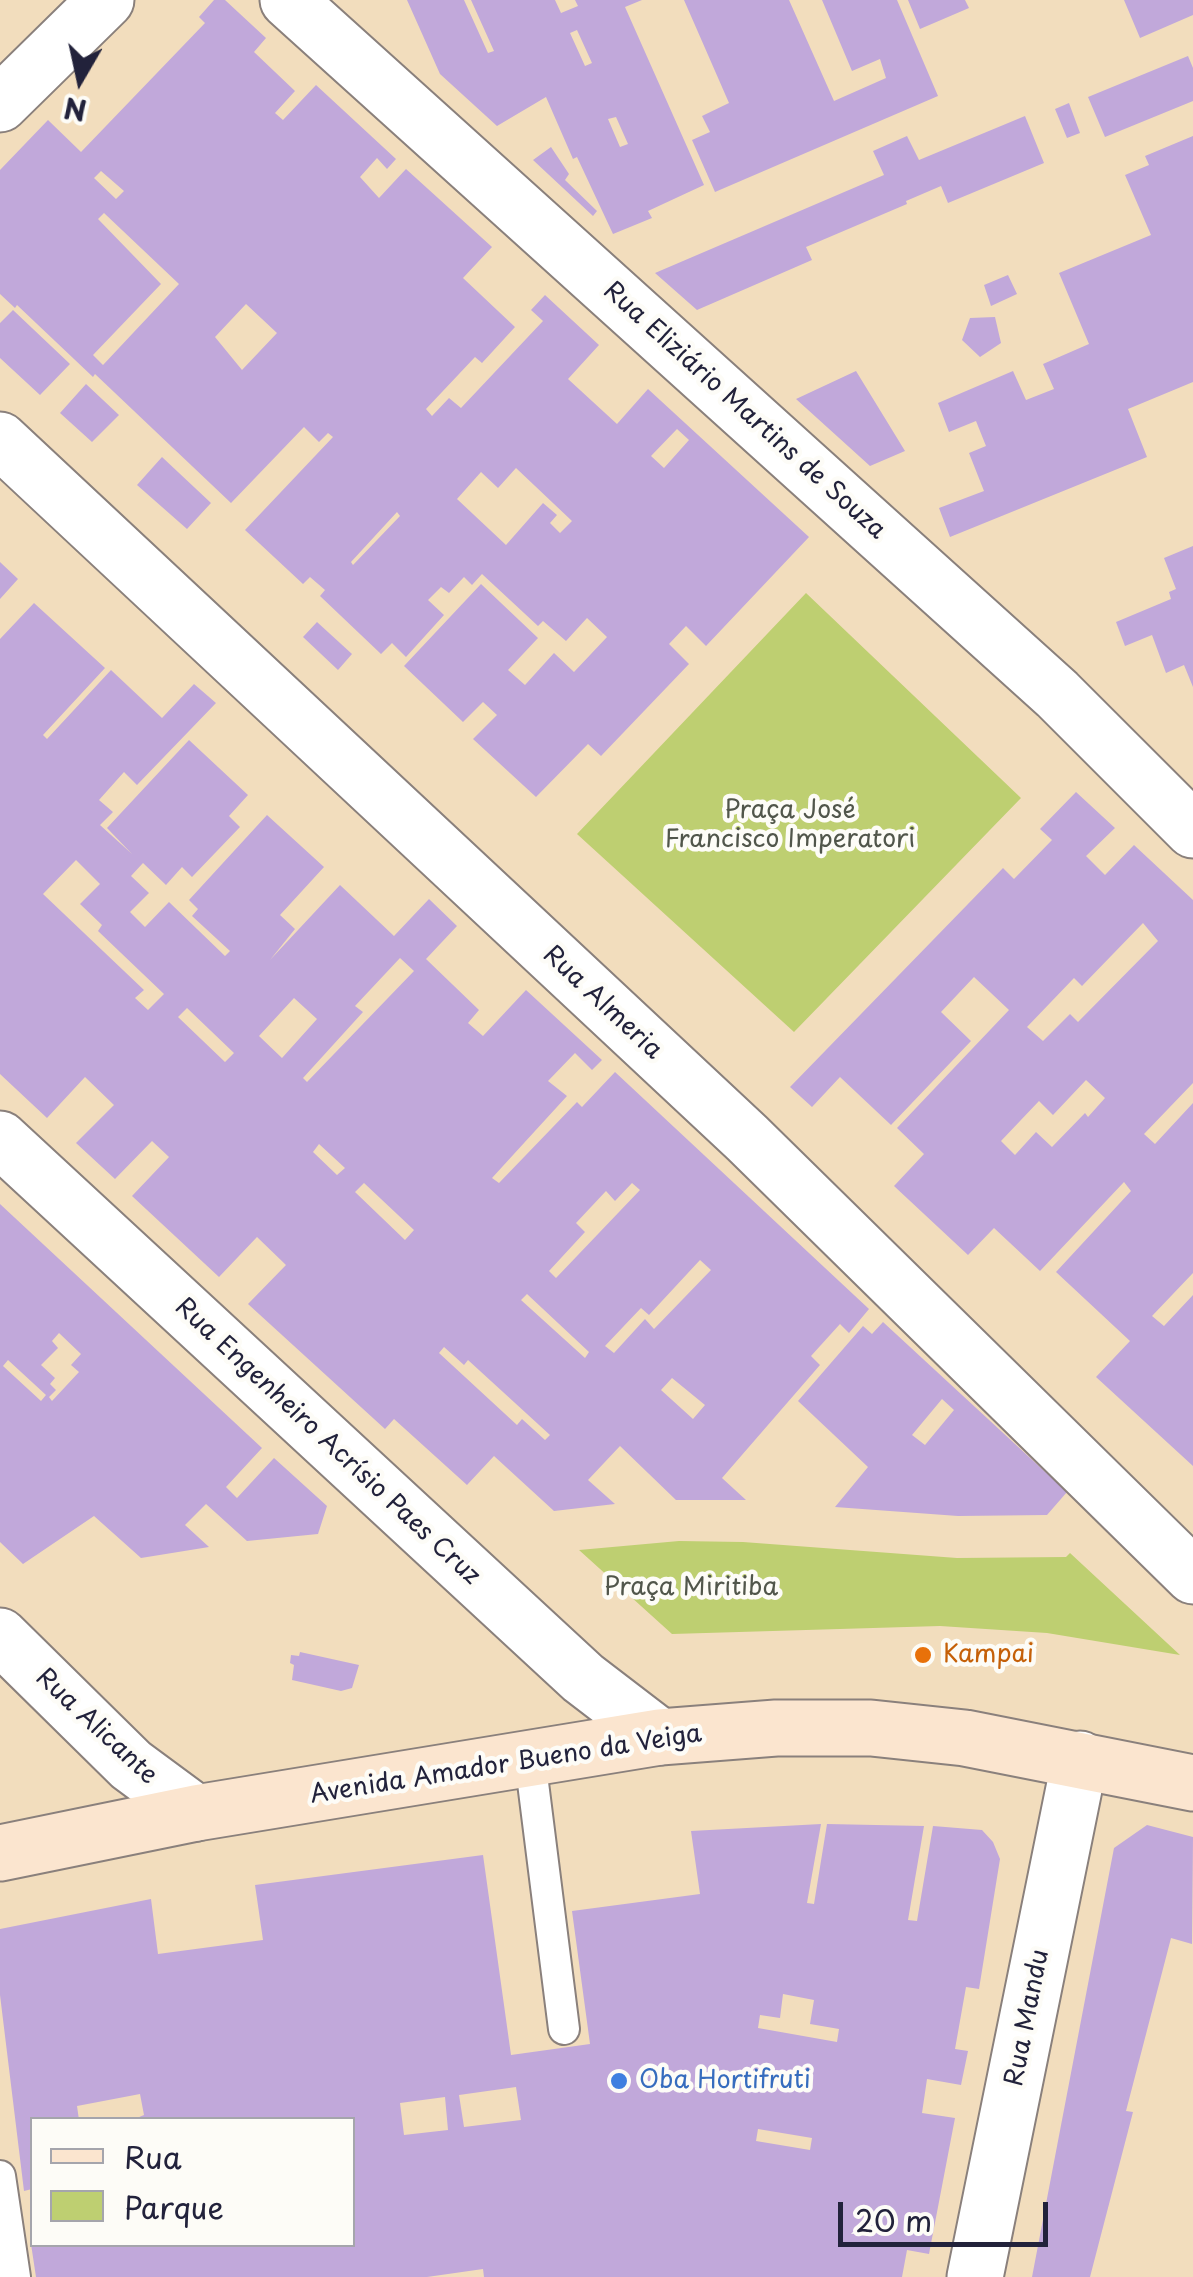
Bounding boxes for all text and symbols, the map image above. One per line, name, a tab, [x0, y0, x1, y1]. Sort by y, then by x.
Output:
north arrow	[30, 30, 130, 130]
text: N	[61, 87, 90, 133]
street label: Rua Eliziário Martins de Souza	[597, 276, 891, 546]
park label: Praça José Francisco Imperatori	[665, 796, 915, 855]
street label: Rua Almeria	[536, 940, 668, 1066]
street label: Rua Engenheiro Acrísio Paes Cruz	[168, 1292, 486, 1592]
park label: Praça Miritiba	[604, 1573, 778, 1603]
place label: Kampai	[943, 1640, 1034, 1670]
marker: Kampai	[912, 1644, 934, 1666]
street label: Rua Alicante	[29, 1663, 163, 1791]
street label: Avenida Amador Bueno da Veiga	[308, 1719, 704, 1811]
street label: Rua Mandu	[1000, 1947, 1056, 2089]
place label: Oba Hortifruti	[639, 2066, 811, 2096]
marker: Oba Hortifruti	[608, 2070, 630, 2092]
legend	[30, 2117, 355, 2247]
text: Rua	[124, 2134, 182, 2179]
scale bar	[843, 2182, 1053, 2244]
text: Parque	[124, 2184, 224, 2229]
text: 20 m	[855, 2197, 932, 2242]

